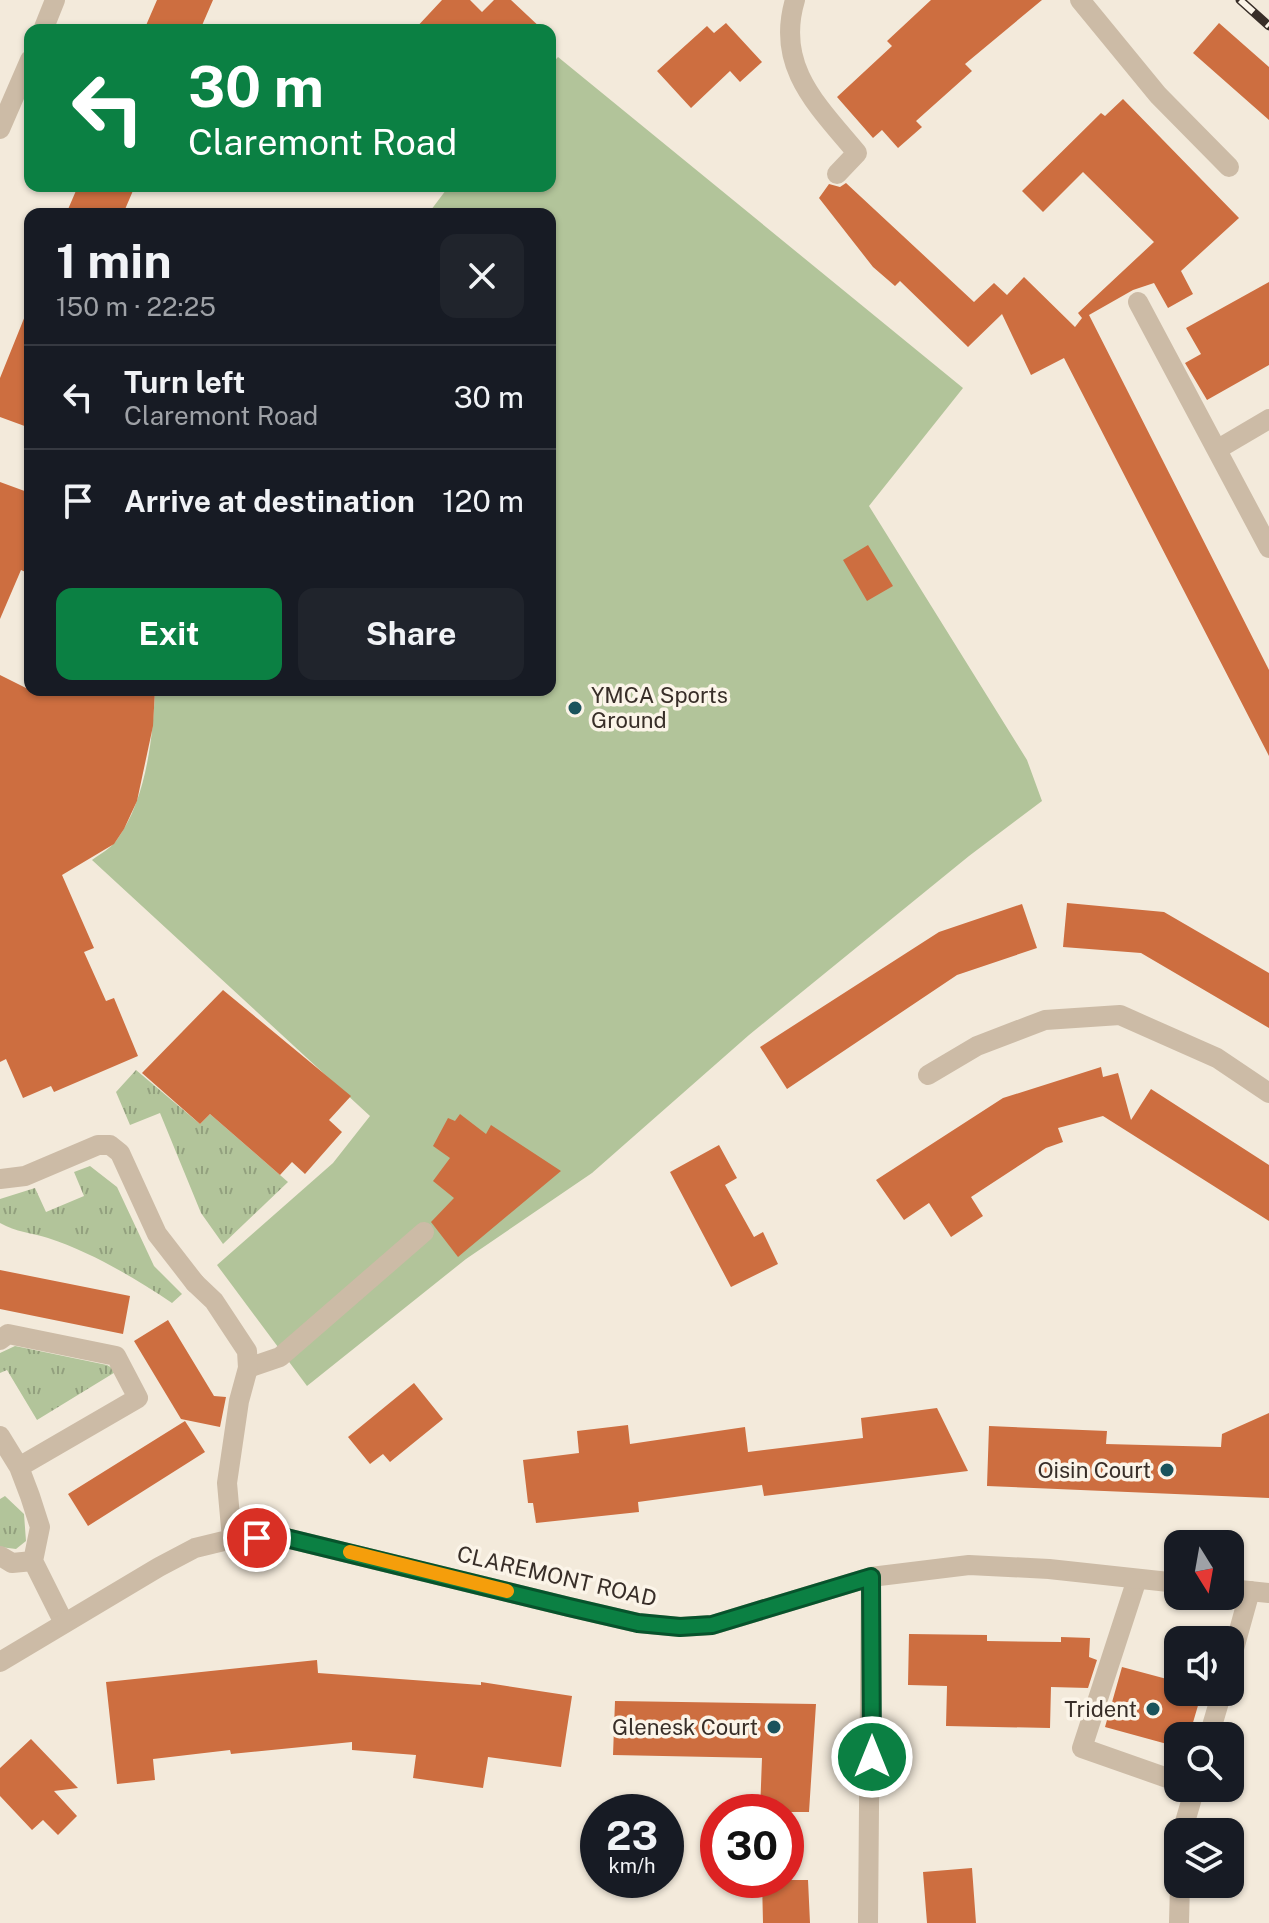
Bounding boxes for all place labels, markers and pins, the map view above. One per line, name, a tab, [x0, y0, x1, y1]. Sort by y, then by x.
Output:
place label: YMCA Sports Ground	[591, 682, 728, 733]
marker: YMCA Sports Ground	[566, 699, 584, 717]
place label: Oisin Court	[1038, 1457, 1151, 1483]
marker: Oisin Court	[1158, 1461, 1176, 1479]
pin	[223, 1504, 291, 1572]
place label: Trident	[1064, 1696, 1137, 1722]
marker: Trident	[1144, 1700, 1162, 1718]
place label: Glenesk Court	[612, 1714, 758, 1740]
marker: Glenesk Court	[765, 1718, 783, 1736]

